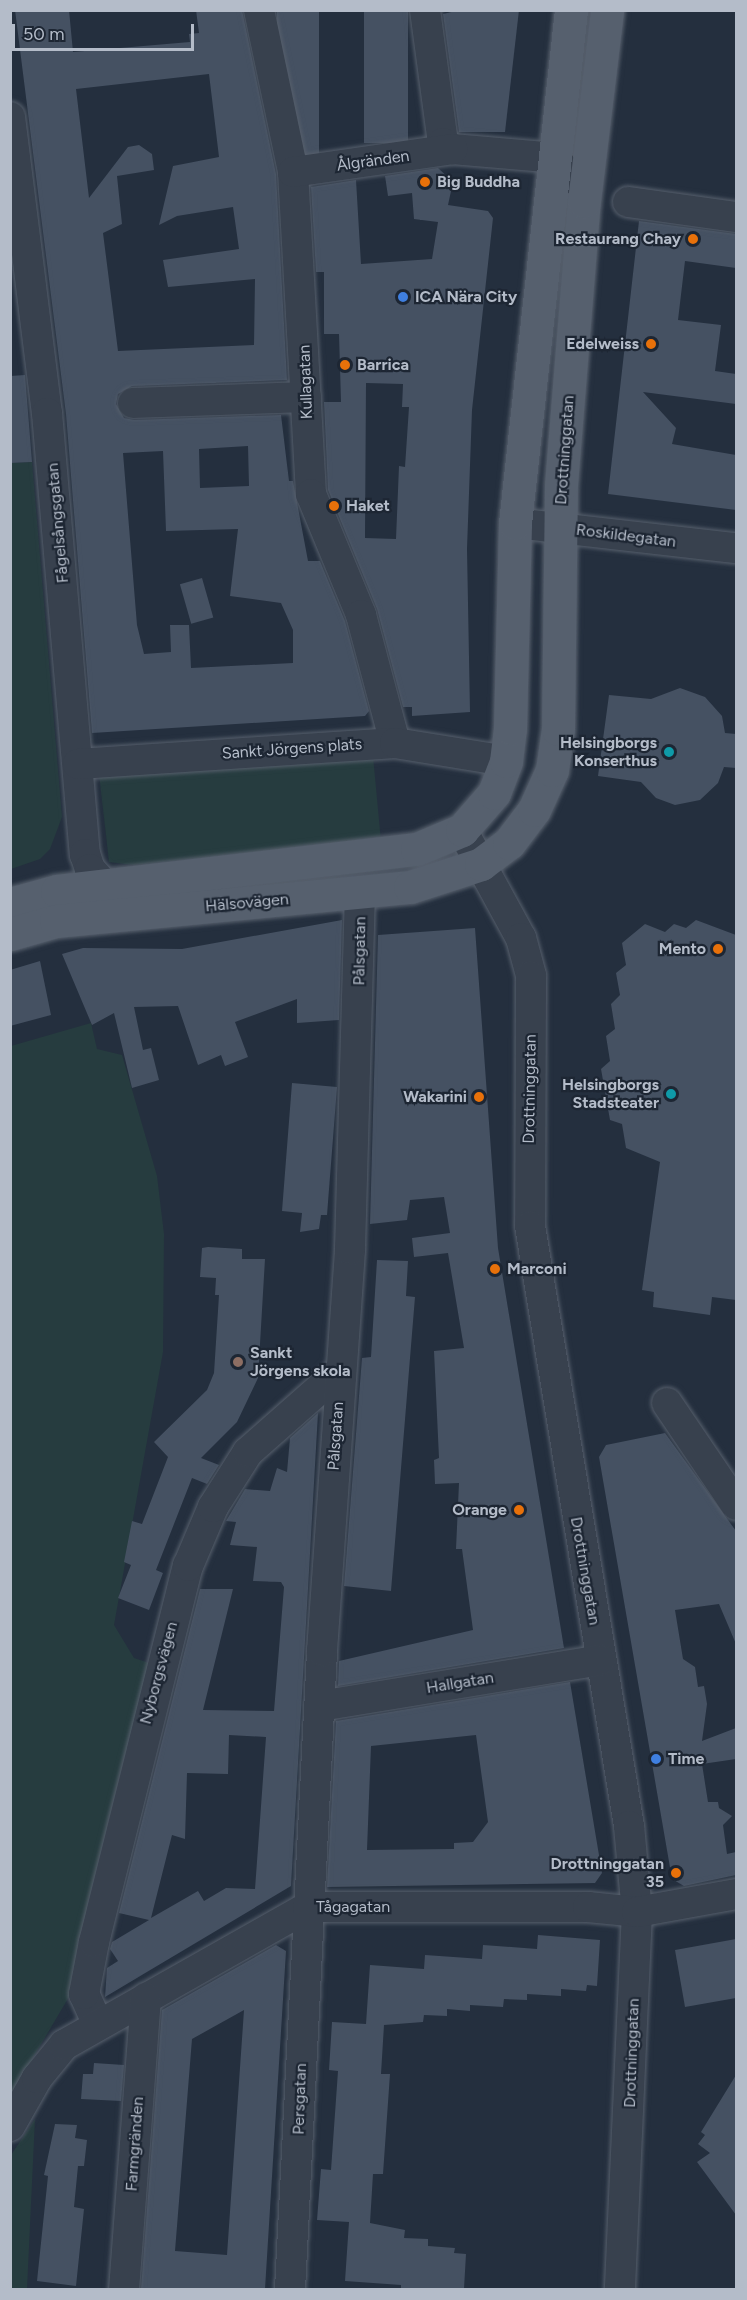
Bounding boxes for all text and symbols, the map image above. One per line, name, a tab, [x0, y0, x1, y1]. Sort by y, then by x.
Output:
scale bar	[15, 12, 196, 50]
text: 50 m	[23, 23, 65, 45]
street label: Ålgränden	[335, 146, 411, 176]
place label: Big Buddha	[437, 172, 520, 192]
marker: Big Buddha	[418, 175, 432, 189]
place label: Restaurang Chay	[555, 229, 681, 249]
marker: Restaurang Chay	[686, 232, 700, 246]
place label: ICA Nära City	[415, 287, 517, 307]
marker: ICA Nära City	[396, 290, 410, 304]
place label: Edelweiss	[566, 334, 639, 354]
marker: Edelweiss	[644, 337, 658, 351]
street label: Kullagatan	[295, 344, 317, 420]
place label: Barrica	[357, 355, 409, 375]
marker: Barrica	[338, 358, 352, 372]
street label: Drottninggatan	[552, 395, 578, 505]
street label: Fågelsångsgatan	[43, 462, 73, 584]
place label: Haket	[346, 496, 390, 516]
marker: Haket	[327, 499, 341, 513]
street label: Roskildegatan	[575, 520, 677, 552]
place label: Helsingborgs Konserthus	[560, 733, 657, 771]
street label: Sankt Jörgens plats	[221, 735, 363, 763]
marker: Helsingborgs Konserthus	[662, 745, 676, 759]
street label: Hälsovägen	[204, 890, 290, 916]
street label: Pålsgatan	[350, 916, 370, 986]
place label: Mento	[659, 939, 706, 959]
marker: Mento	[711, 942, 725, 956]
street label: Drottninggatan	[519, 1034, 541, 1144]
place label: Helsingborgs Stadsteater	[562, 1075, 659, 1113]
place label: Wakarini	[403, 1087, 467, 1107]
marker: Helsingborgs Stadsteater	[664, 1087, 678, 1101]
marker: Wakarini	[472, 1090, 486, 1104]
place label: Marconi	[507, 1259, 567, 1279]
marker: Marconi	[488, 1262, 502, 1276]
place label: Sankt Jörgens skola	[250, 1343, 350, 1381]
marker: Sankt Jörgens skola	[231, 1355, 245, 1369]
street label: Pålsgatan	[324, 1401, 348, 1471]
place label: Orange	[452, 1500, 507, 1520]
marker: Orange	[512, 1503, 526, 1517]
street label: Drottninggatan	[566, 1515, 604, 1627]
street label: Nyborgsvägen	[136, 1620, 182, 1726]
street label: Hallgatan	[425, 1668, 495, 1698]
place label: Time	[668, 1749, 704, 1769]
marker: Time	[649, 1752, 663, 1766]
place label: Drottninggatan 35	[551, 1854, 664, 1892]
marker: Drottninggatan 35	[669, 1866, 683, 1880]
street label: Tågagatan	[316, 1897, 390, 1917]
street label: Drottninggatan	[620, 1998, 644, 2108]
street label: Persgatan	[289, 2063, 311, 2135]
street label: Farmgränden	[122, 2096, 148, 2192]

